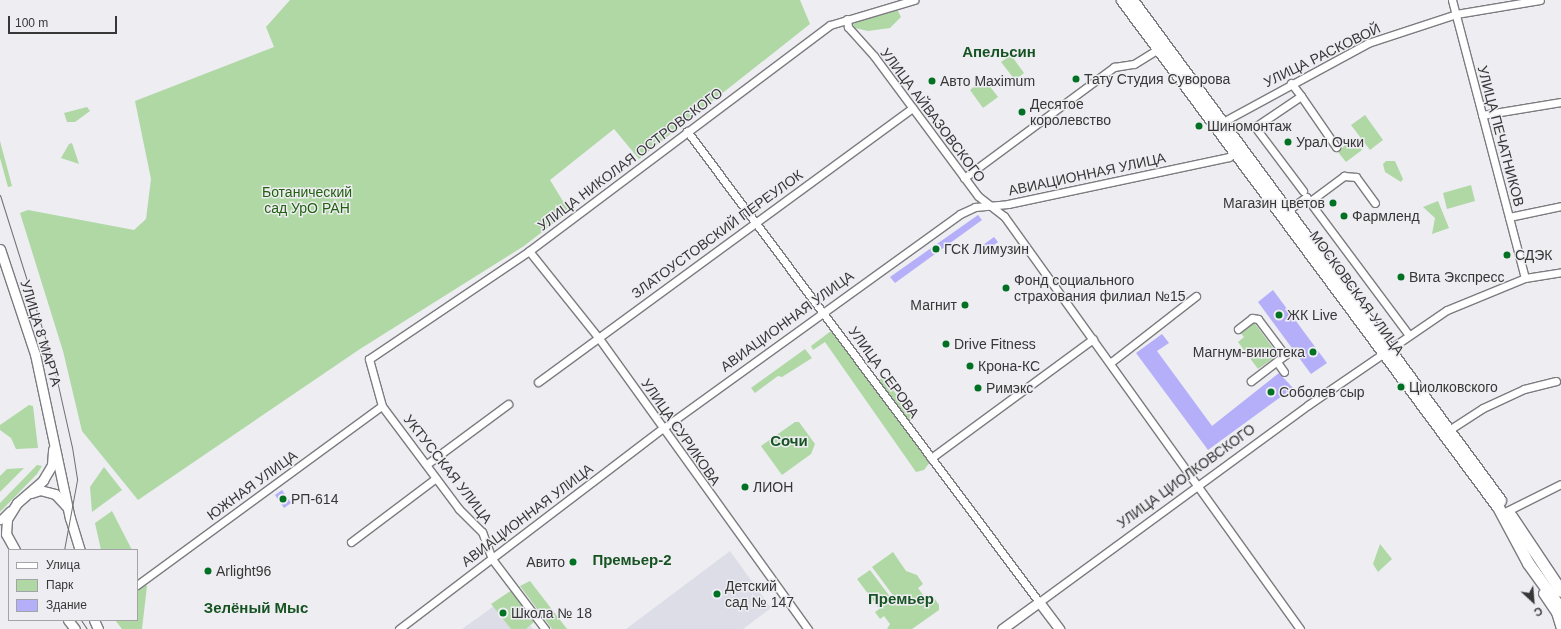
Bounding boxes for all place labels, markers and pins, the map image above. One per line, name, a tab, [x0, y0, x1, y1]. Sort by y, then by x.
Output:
place label: Тату Студия Суворова	[1084, 71, 1230, 87]
place label: Авто Maximum	[940, 73, 1035, 89]
marker: Тату Студия Суворова	[1071, 74, 1081, 84]
marker: Авто Maximum	[927, 76, 937, 86]
place label: Десятое королевство	[1030, 96, 1111, 128]
marker: Десятое королевство	[1017, 107, 1027, 117]
place label: Шиномонтаж	[1207, 118, 1292, 134]
marker: Шиномонтаж	[1194, 121, 1204, 131]
place label: Урал Очки	[1296, 134, 1364, 150]
marker: Урал Очки	[1283, 137, 1293, 147]
place label: Магазин цветов	[1223, 195, 1325, 211]
marker: Магазин цветов	[1328, 198, 1338, 208]
place label: Фармленд	[1352, 208, 1420, 224]
marker: Фармленд	[1339, 211, 1349, 221]
place label: ГСК Лимузин	[944, 241, 1029, 257]
marker: ГСК Лимузин	[931, 244, 941, 254]
place label: СДЭК	[1515, 247, 1553, 263]
marker: СДЭК	[1502, 250, 1512, 260]
place label: Вита Экспресс	[1409, 269, 1505, 285]
place label: Фонд социального страхования филиал №15	[1014, 272, 1185, 304]
marker: Вита Экспресс	[1396, 272, 1406, 282]
marker: Фонд социального страхования филиал №15	[1001, 283, 1011, 293]
place label: Магнит	[910, 297, 957, 313]
marker: Магнит	[960, 300, 970, 310]
place label: ЖК Live	[1287, 307, 1338, 323]
marker: ЖК Live	[1274, 310, 1284, 320]
place label: Drive Fitness	[954, 336, 1036, 352]
marker: Drive Fitness	[941, 339, 951, 349]
place label: Магнум-винотека	[1193, 344, 1305, 360]
marker: Магнум-винотека	[1308, 347, 1318, 357]
place label: Крона-КС	[978, 358, 1040, 374]
marker: Крона-КС	[965, 361, 975, 371]
place label: Циолковского	[1409, 379, 1498, 395]
place label: Римэкс	[986, 380, 1033, 396]
marker: Циолковского	[1396, 382, 1406, 392]
marker: Римэкс	[973, 383, 983, 393]
place label: Соболев сыр	[1279, 384, 1365, 400]
marker: Соболев сыр	[1266, 387, 1276, 397]
place label: ЛИОН	[753, 479, 793, 495]
marker: ЛИОН	[740, 482, 750, 492]
place label: РП-614	[291, 491, 338, 507]
marker: РП-614	[278, 494, 288, 504]
place label: Авито	[526, 554, 565, 570]
marker: Авито	[568, 557, 578, 567]
place label: Arlight96	[216, 563, 271, 579]
marker: Arlight96	[203, 566, 213, 576]
place label: Детский сад № 147	[725, 578, 794, 610]
marker: Детский сад № 147	[712, 589, 722, 599]
place label: Школа № 18	[511, 605, 592, 621]
marker: Школа № 18	[498, 608, 508, 618]

